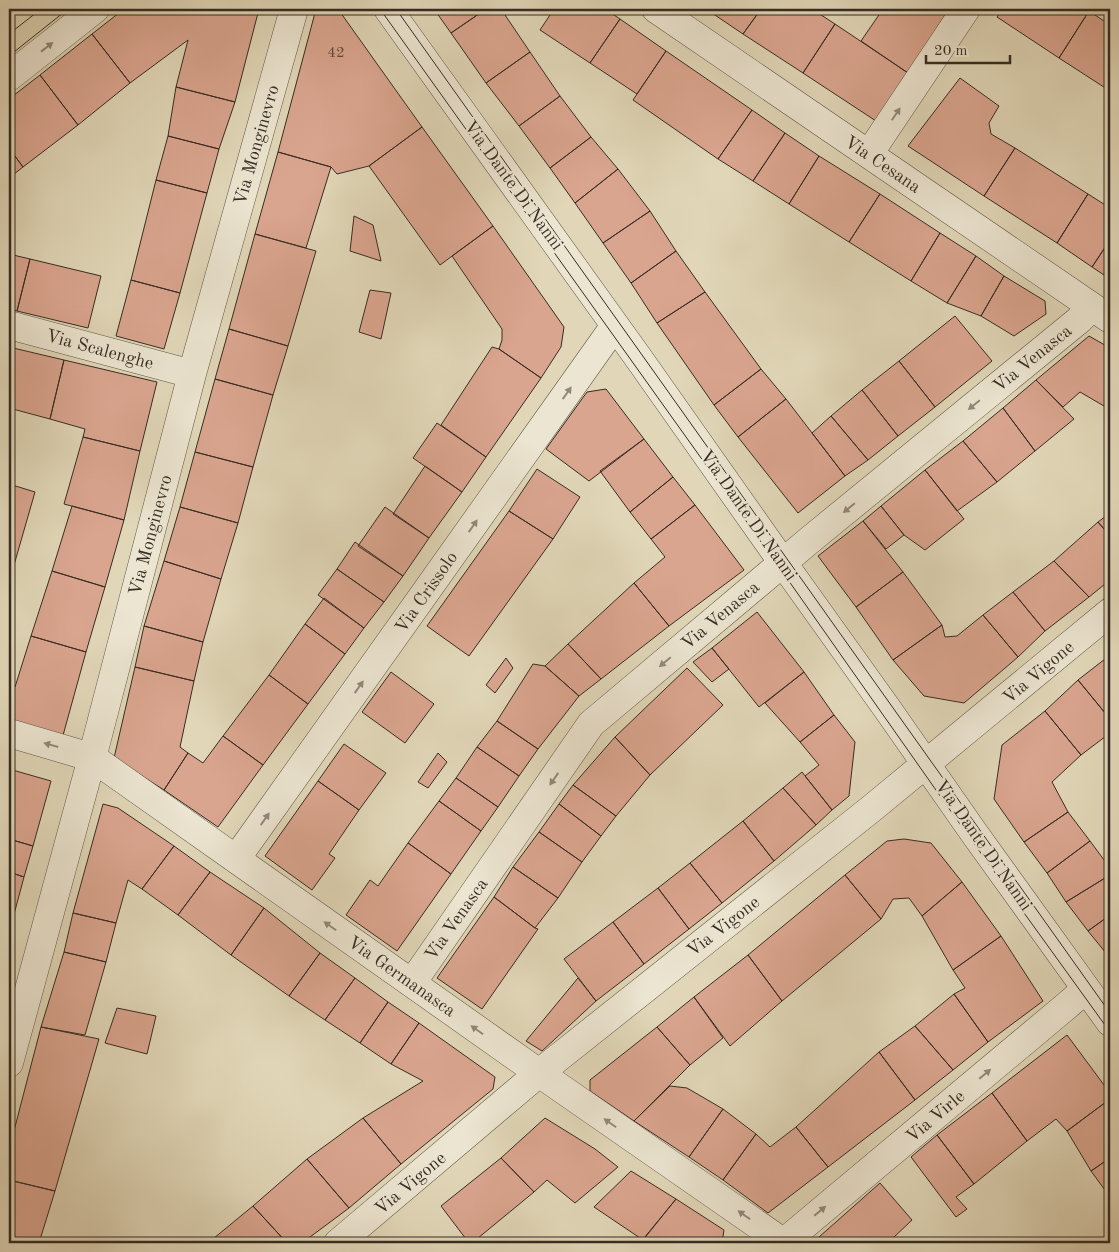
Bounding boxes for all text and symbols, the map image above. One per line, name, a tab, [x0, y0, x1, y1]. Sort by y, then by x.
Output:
scale bar	[926, 32, 1010, 64]
one-way arrow	[40, 42, 54, 52]
text: 20 m	[934, 44, 968, 59]
house number: 42	[327, 46, 345, 61]
street label: Via Monginevro	[231, 83, 283, 207]
one-way arrow	[891, 107, 901, 120]
street label: Via Dante Di Nanni	[460, 118, 566, 254]
street label: Via Cesana	[841, 133, 924, 197]
street label: Via Venasca	[990, 322, 1075, 396]
street label: Via Scalenghe	[44, 327, 155, 373]
one-way arrow	[562, 386, 572, 400]
one-way arrow	[968, 400, 981, 411]
street label: Via Dante Di Nanni	[696, 447, 800, 584]
street label: Via Monginevro	[126, 473, 176, 598]
one-way arrow	[842, 503, 855, 514]
one-way arrow	[468, 519, 478, 533]
street label: Via Crissolo	[392, 549, 461, 636]
street label: Via Venasca	[678, 578, 763, 653]
street label: Via Vigone	[1000, 638, 1078, 707]
one-way arrow	[659, 656, 671, 668]
one-way arrow	[354, 680, 364, 694]
one-way arrow	[43, 741, 58, 749]
one-way arrow	[549, 772, 559, 785]
street label: Via Dante Di Nanni	[931, 777, 1035, 914]
one-way arrow	[260, 813, 270, 826]
street label: Via Venasca	[422, 875, 492, 964]
street label: Via Vigone	[684, 893, 763, 961]
one-way arrow	[324, 920, 337, 931]
street label: Via Germanasca	[344, 933, 459, 1021]
one-way arrow	[471, 1024, 484, 1035]
one-way arrow	[978, 1068, 991, 1079]
street label: Via Virle	[903, 1087, 968, 1146]
one-way arrow	[603, 1118, 617, 1128]
street label: Via Vigone	[372, 1149, 450, 1218]
one-way arrow	[813, 1206, 826, 1217]
one-way arrow	[737, 1210, 751, 1220]

